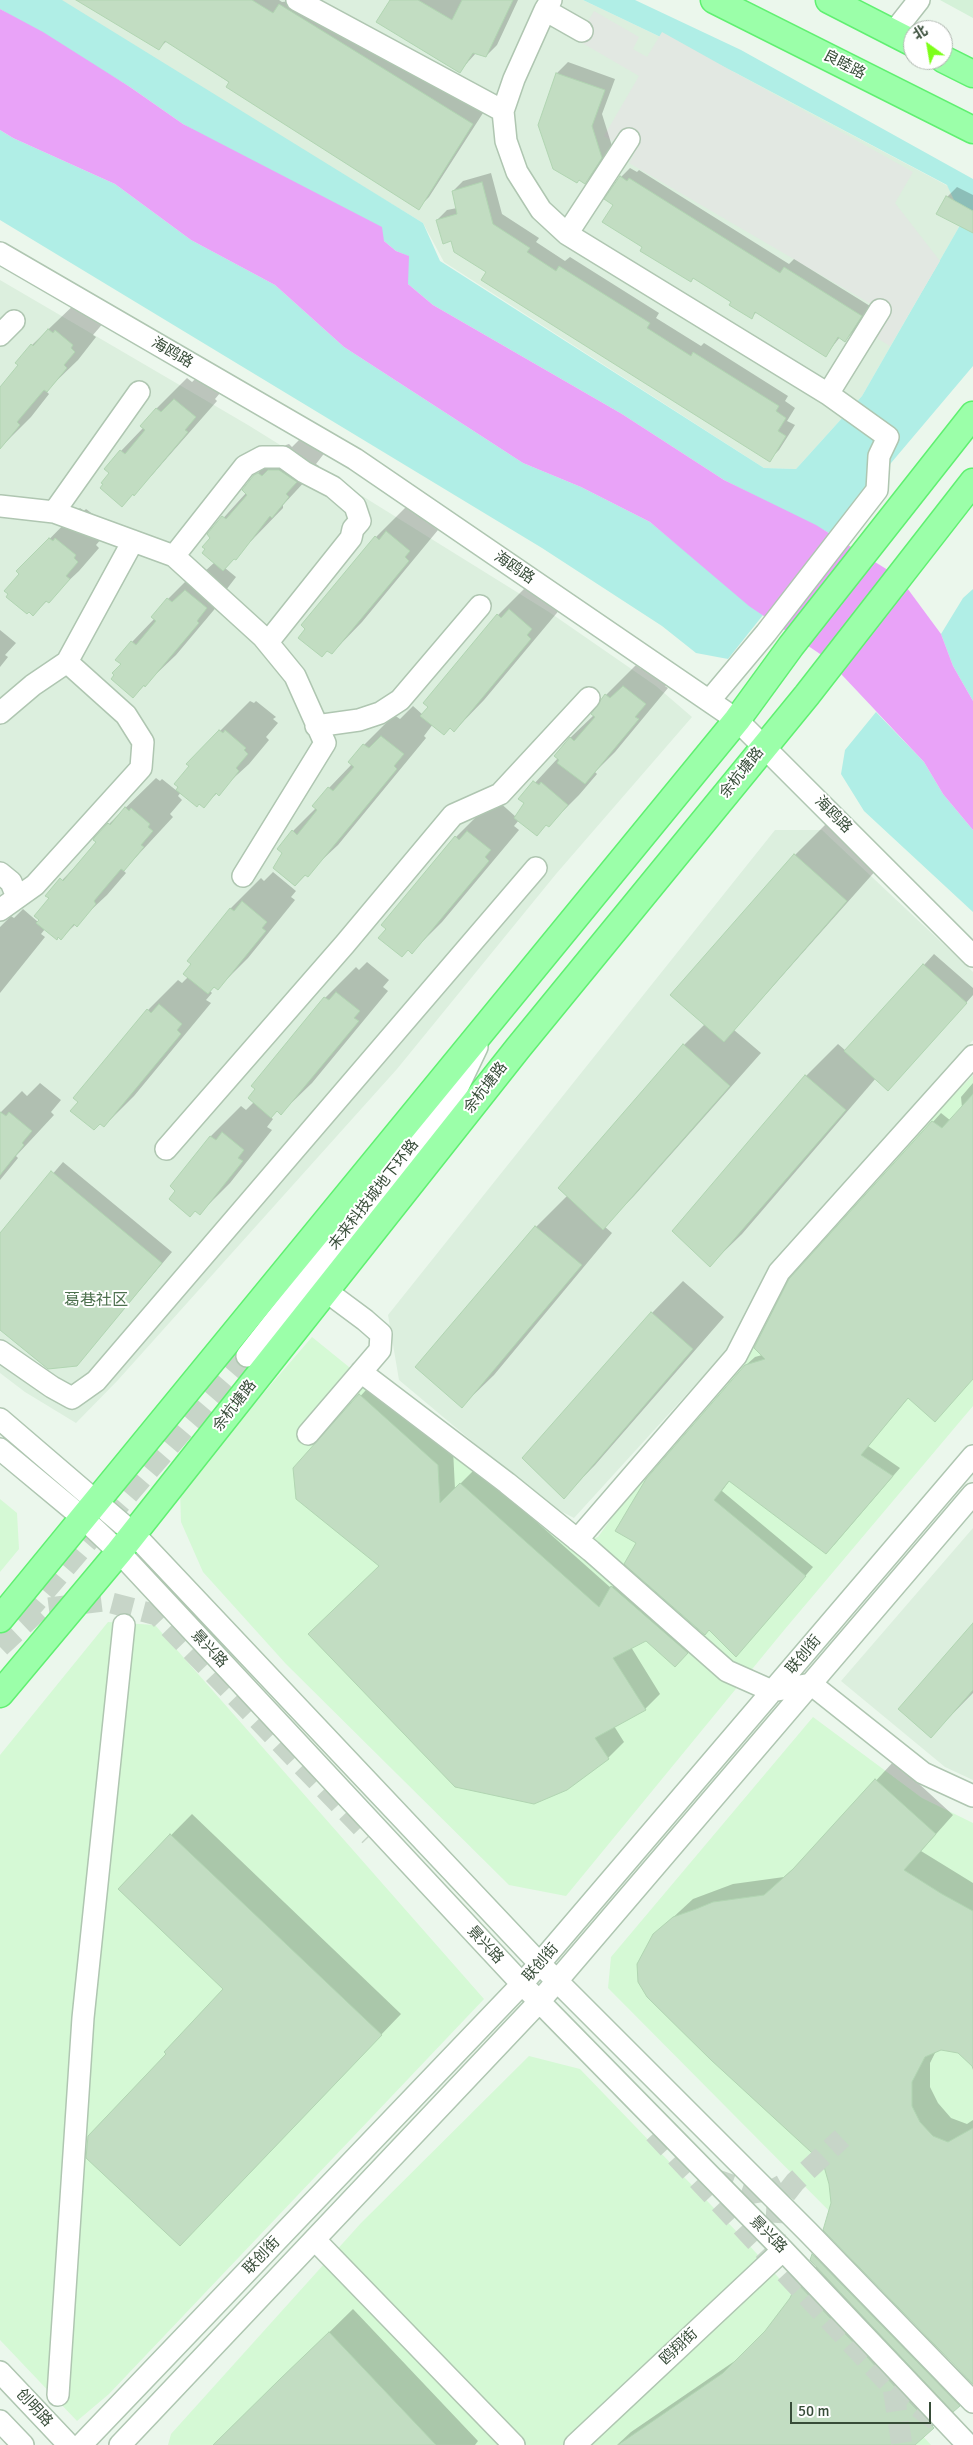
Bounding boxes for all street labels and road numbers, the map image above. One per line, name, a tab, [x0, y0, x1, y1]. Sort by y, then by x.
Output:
street label: 良睦路	[820, 47, 868, 83]
street label: 海鸥路	[148, 334, 196, 372]
street label: 海鸥路	[490, 548, 538, 588]
street label: 余杭塘路	[716, 744, 768, 802]
street label: 海鸥路	[811, 793, 855, 837]
street label: 余杭塘路	[460, 1059, 512, 1117]
street label: 未来科技城地下环路	[325, 1136, 423, 1254]
street label: 余杭塘路	[209, 1377, 261, 1435]
street label: 景兴路	[187, 1626, 231, 1672]
street label: 联创街	[783, 1632, 825, 1678]
street label: 景兴路	[463, 1922, 507, 1968]
street label: 联创街	[519, 1940, 563, 1986]
street label: 景兴路	[746, 2213, 790, 2257]
street label: 联创街	[240, 2234, 284, 2278]
street label: 鸥翔街	[656, 2325, 702, 2369]
street label: 创明路	[12, 2385, 56, 2431]

